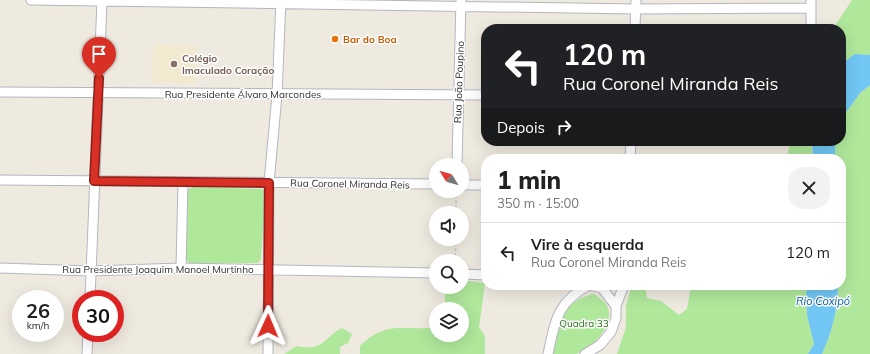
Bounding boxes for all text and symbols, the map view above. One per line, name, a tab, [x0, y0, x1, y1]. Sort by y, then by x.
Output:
place label: Bar do Boa	[343, 33, 397, 46]
marker: Bar do Boa	[330, 34, 340, 44]
pin	[82, 37, 116, 78]
text: 120 m	[563, 37, 646, 72]
street label: Rua João Poupino	[451, 40, 467, 123]
icon: left	[497, 40, 549, 92]
icon: arrive	[88, 43, 110, 65]
place label: Colégio Imaculado Coração	[182, 52, 274, 77]
marker: Colégio Imaculado Coração	[169, 59, 179, 69]
text: Rua Coronel Miranda Reis	[563, 72, 778, 95]
street label: Rua Presidente Álvaro Marcondes	[165, 88, 321, 101]
icon: right	[553, 116, 575, 138]
text: Depois	[497, 118, 545, 137]
north arrow	[429, 158, 469, 198]
map controls	[429, 158, 469, 342]
text: 1 min	[497, 165, 561, 195]
button: close	[788, 167, 830, 209]
street label: Rua Coronel Miranda Reis	[290, 176, 410, 192]
text: 350 m · 15:00	[497, 195, 579, 211]
button: sound	[429, 206, 469, 246]
text: Vire à esquerda	[531, 235, 644, 254]
icon: left	[497, 242, 519, 264]
text: 120 m	[786, 243, 830, 262]
button: search	[429, 254, 469, 294]
text: Rua Coronel Miranda Reis	[531, 254, 687, 270]
street label: Rua Presidente Joaquim Manoel Murtinho	[62, 263, 254, 276]
speed limit sign: 30	[72, 290, 124, 342]
water label: Rio Coxipó	[796, 294, 850, 308]
text: 26	[26, 298, 50, 323]
button: layers	[429, 302, 469, 342]
position arrow	[247, 305, 289, 347]
park label: Quadra 33	[559, 317, 609, 330]
text: km/h	[27, 319, 49, 332]

